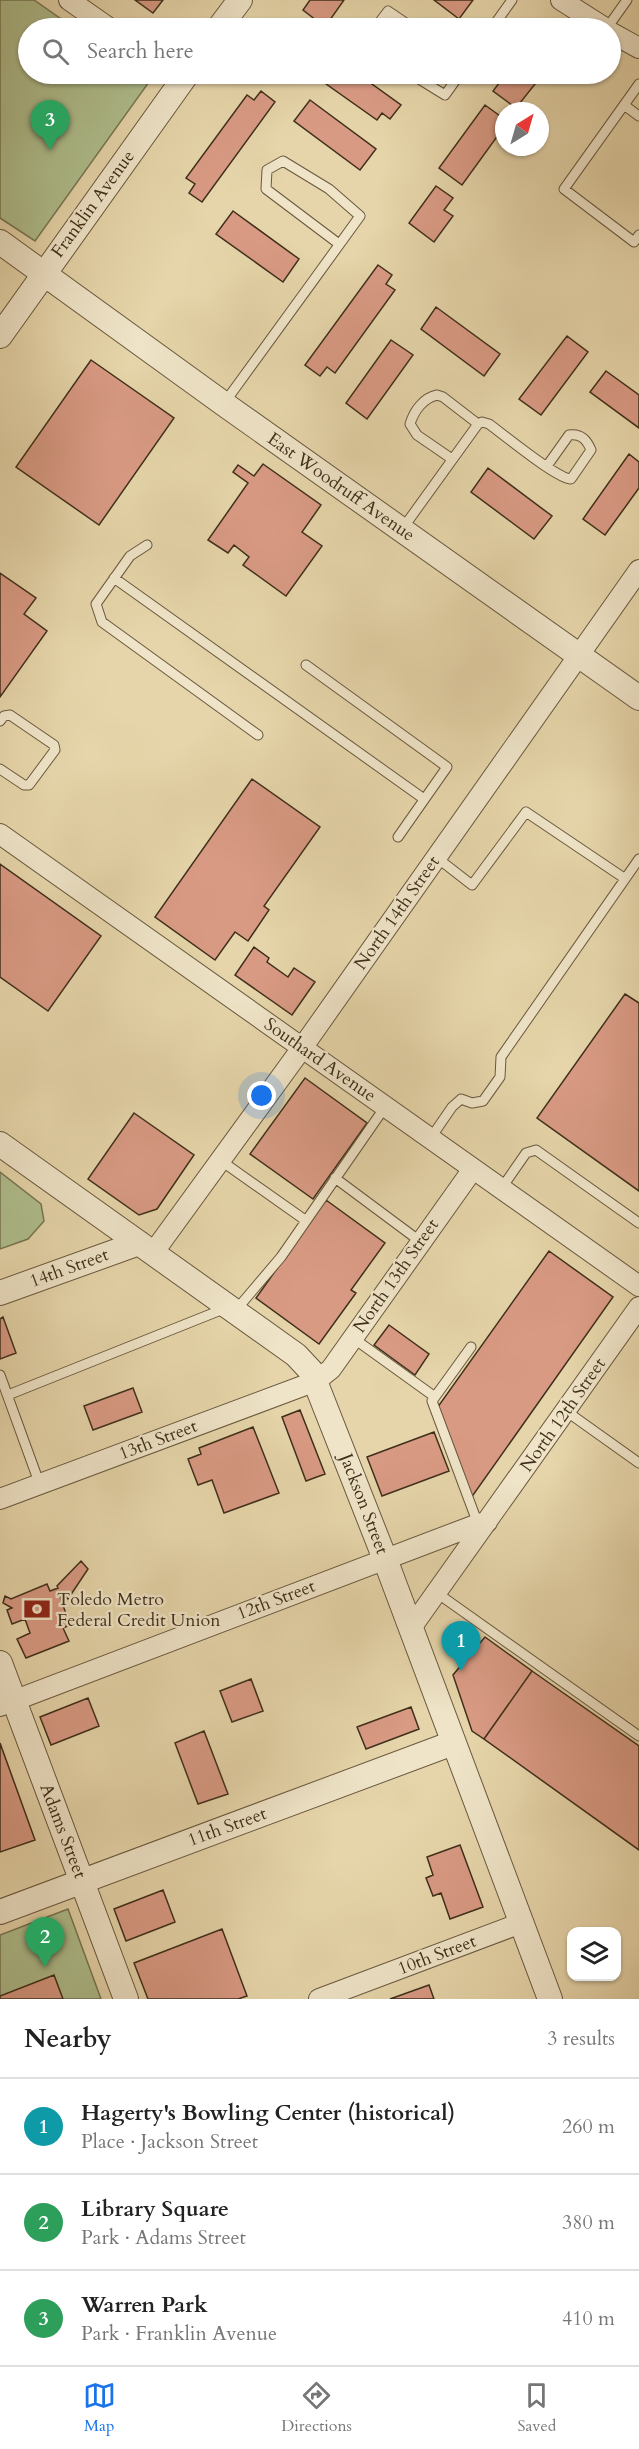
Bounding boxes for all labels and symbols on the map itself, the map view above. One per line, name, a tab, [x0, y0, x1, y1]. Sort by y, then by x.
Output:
pin: 3	[31, 100, 70, 150]
north arrow	[495, 102, 549, 156]
street label: Franklin Avenue	[45, 145, 141, 263]
street label: East Woodruff Avenue	[262, 427, 420, 547]
street label: North 14th Street	[348, 851, 446, 975]
street label: Southard Avenue	[259, 1012, 381, 1108]
your location	[247, 1081, 276, 1110]
street label: North 13th Street	[347, 1214, 445, 1338]
street label: 14th Street	[26, 1242, 112, 1294]
street label: North 12th Street	[514, 1353, 612, 1477]
street label: 13th Street	[115, 1414, 201, 1466]
street label: Jackson Street	[332, 1447, 395, 1558]
street label: 12th Street	[233, 1574, 319, 1626]
place label: Toledo Metro Federal Credit Union	[57, 1587, 221, 1633]
bank icon: Toledo Metro Federal Credit Union	[22, 1594, 52, 1624]
pin: 1	[442, 1622, 480, 1671]
street label: Adams Street	[33, 1780, 93, 1882]
street label: 11th Street	[184, 1801, 270, 1853]
pin: 2	[26, 1918, 64, 1967]
street label: 10th Street	[394, 1929, 480, 1981]

